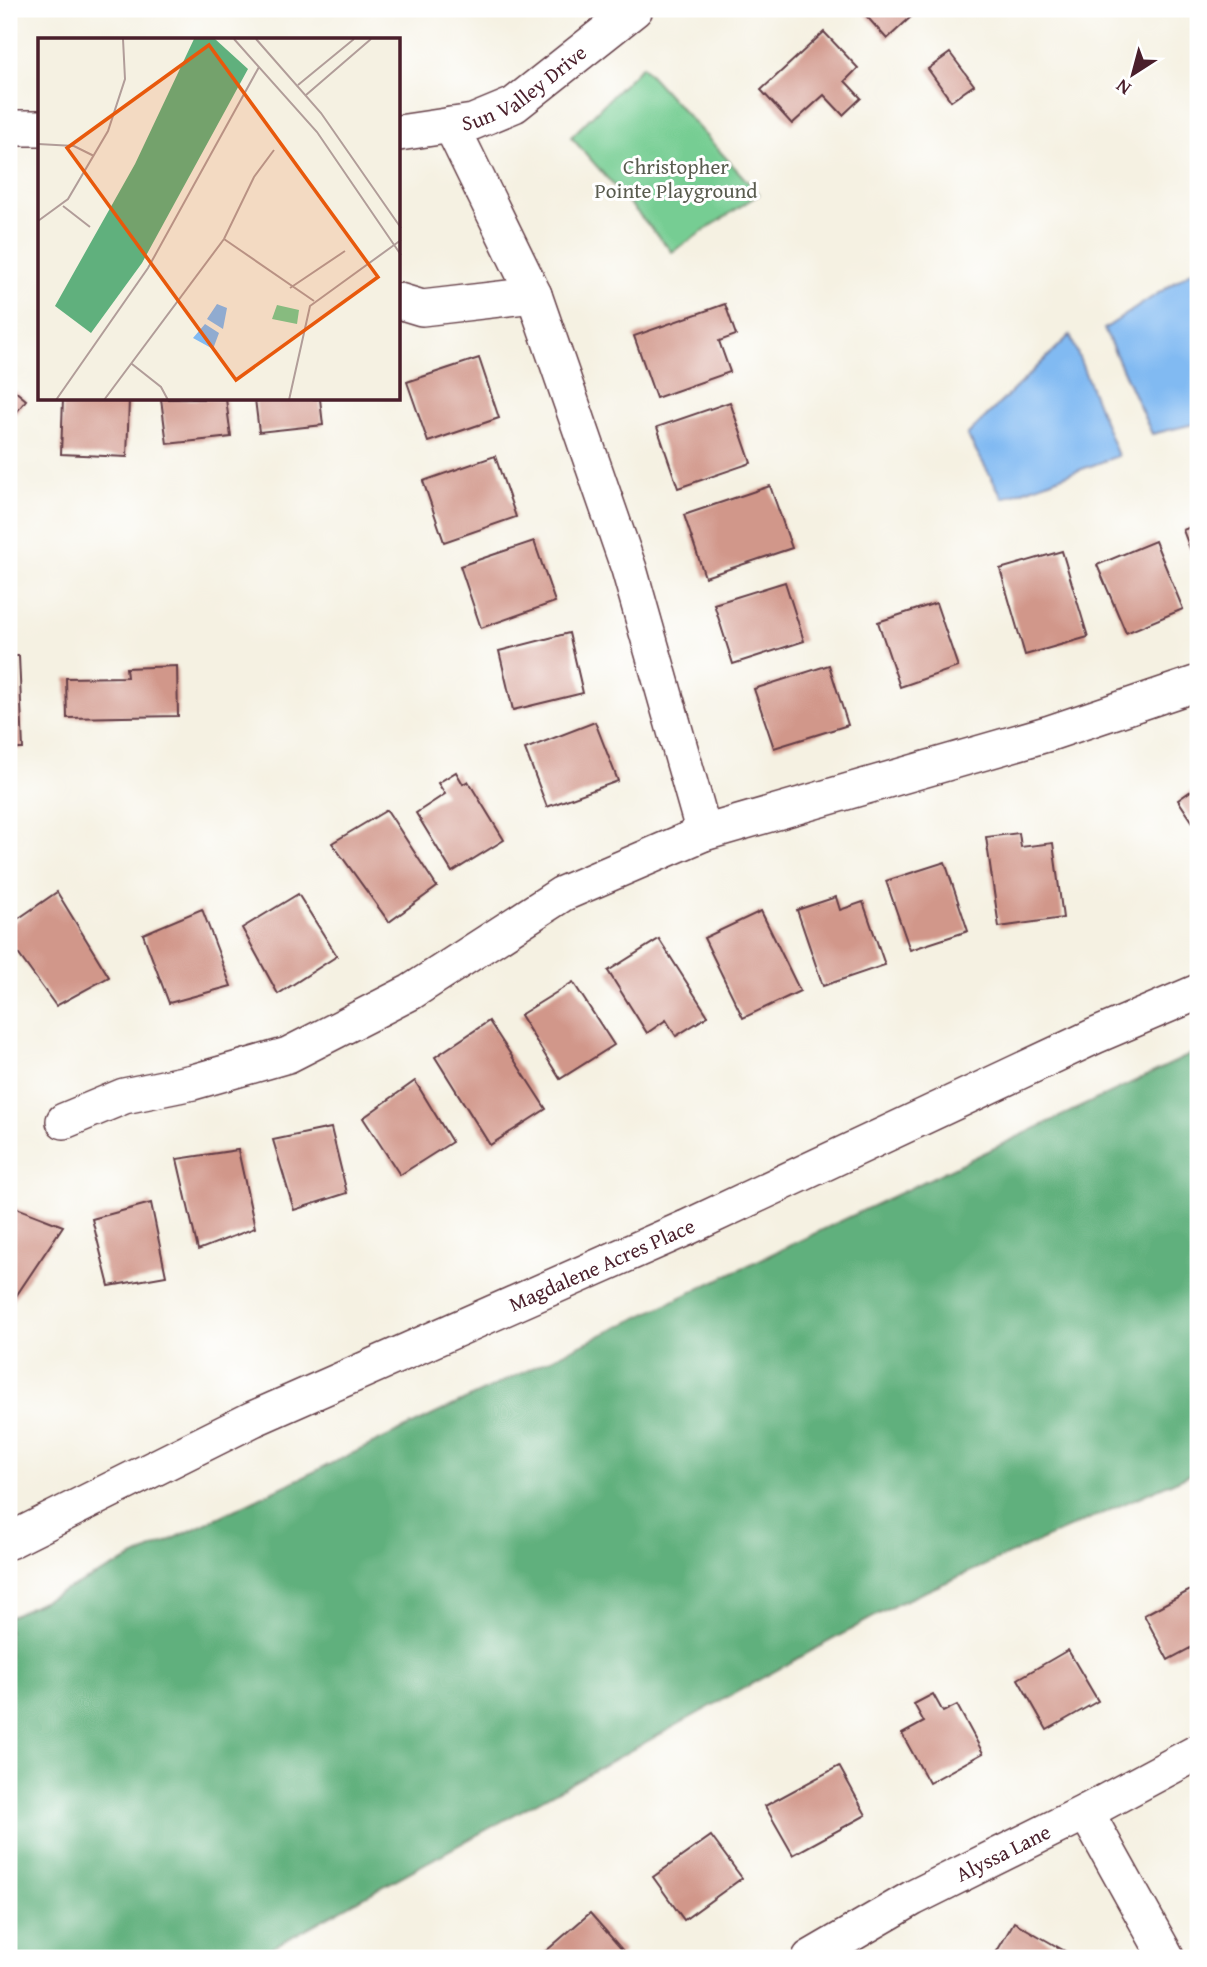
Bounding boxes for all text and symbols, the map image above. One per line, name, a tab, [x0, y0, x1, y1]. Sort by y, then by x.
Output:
street label: Sun Valley Drive	[460, 37, 593, 138]
inset map	[38, 38, 401, 401]
north arrow	[1098, 38, 1168, 108]
text: N	[1109, 73, 1136, 103]
park label: Christopher Pointe Playground	[594, 151, 758, 206]
street label: Magdalene Acres Place	[504, 1210, 700, 1319]
street label: Alyssa Lane	[950, 1816, 1056, 1889]

